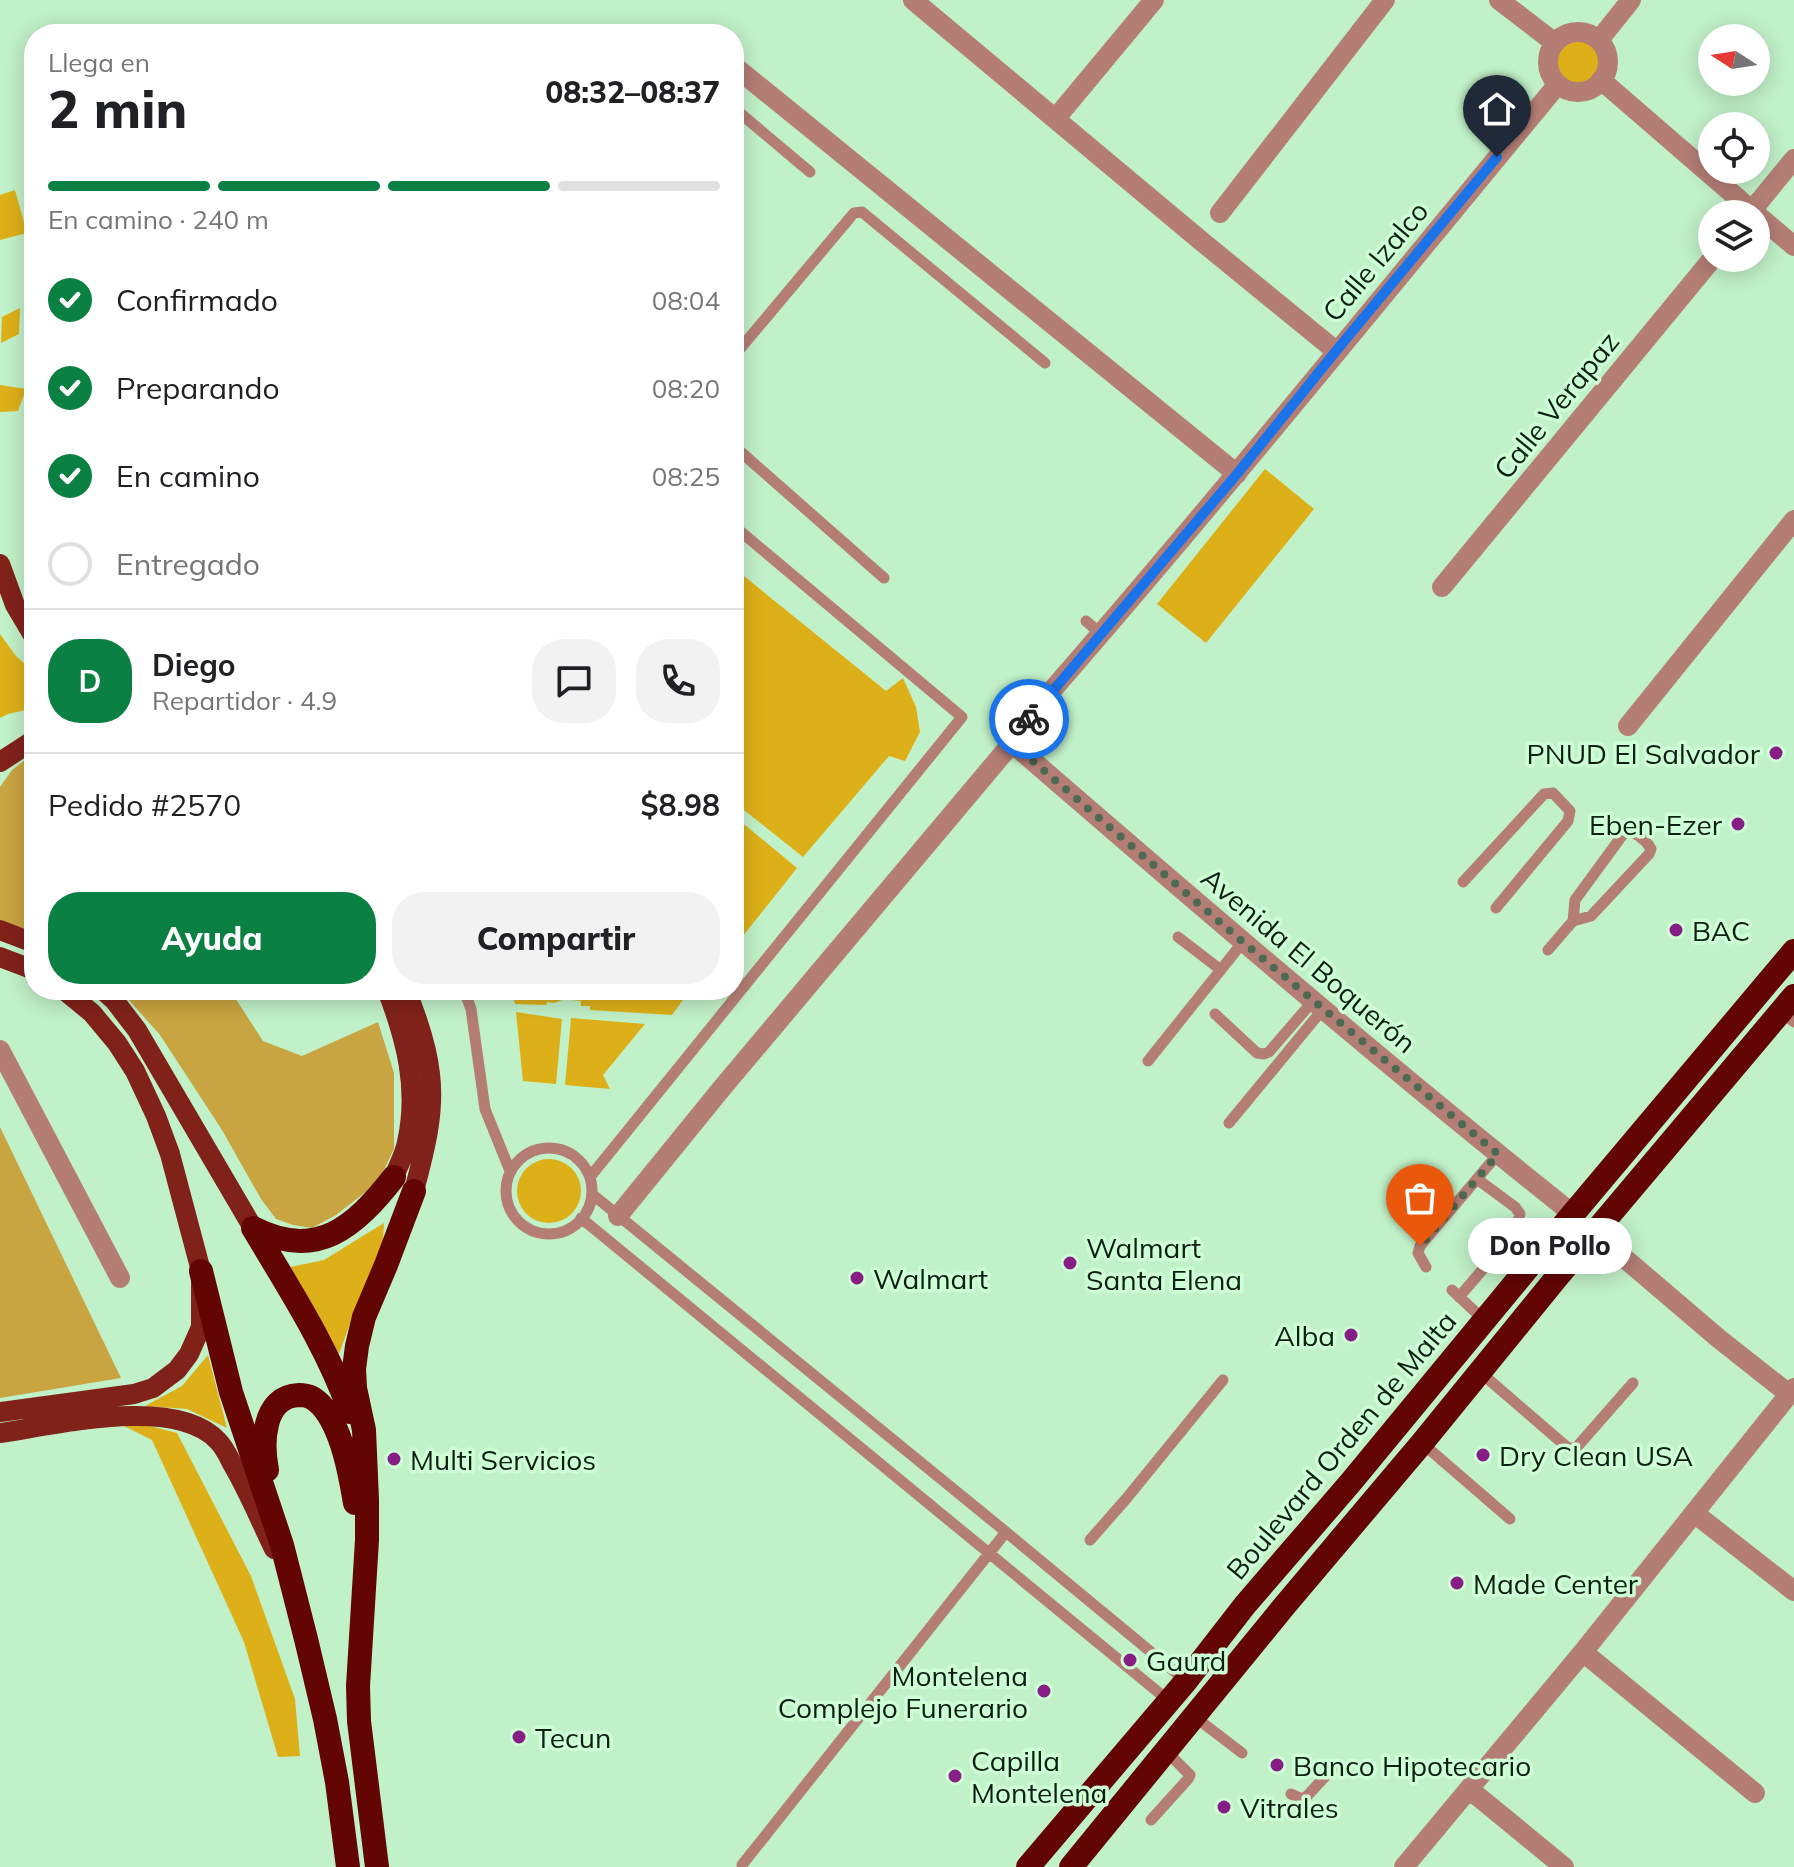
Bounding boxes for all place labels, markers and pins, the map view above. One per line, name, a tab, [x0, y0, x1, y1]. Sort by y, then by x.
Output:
pin	[1463, 75, 1531, 157]
place label: PNUD El Salvador	[1527, 736, 1761, 771]
marker: PNUD El Salvador	[1767, 744, 1785, 762]
place label: Eben-Ezer	[1589, 807, 1723, 842]
marker: Eben-Ezer	[1729, 815, 1747, 833]
place label: BAC	[1692, 913, 1750, 948]
marker: BAC	[1667, 921, 1685, 939]
pin	[1386, 1164, 1454, 1246]
callout: Don Pollo	[1468, 1218, 1632, 1274]
place label: Walmart Santa Elena	[1086, 1230, 1242, 1297]
marker: Walmart Santa Elena	[1061, 1254, 1079, 1272]
place label: Walmart	[873, 1261, 988, 1296]
marker: Walmart	[848, 1269, 866, 1287]
place label: Alba	[1274, 1318, 1335, 1353]
marker: Alba	[1342, 1326, 1360, 1344]
place label: Dry Clean USA	[1499, 1438, 1693, 1473]
place label: Multi Servicios	[410, 1442, 596, 1477]
marker: Dry Clean USA	[1474, 1446, 1492, 1464]
marker: Multi Servicios	[385, 1450, 403, 1468]
place label: Made Center	[1473, 1566, 1639, 1601]
marker: Made Center	[1448, 1574, 1466, 1592]
place label: Gaurd	[1146, 1643, 1226, 1678]
marker: Gaurd	[1121, 1651, 1139, 1669]
place label: Montelena Complejo Funerario	[778, 1658, 1028, 1725]
marker: Montelena Complejo Funerario	[1035, 1682, 1053, 1700]
place label: Tecun	[535, 1720, 611, 1755]
marker: Tecun	[510, 1728, 528, 1746]
place label: Capilla Montelena	[971, 1743, 1107, 1810]
place label: Banco Hipotecario	[1293, 1748, 1531, 1783]
marker: Banco Hipotecario	[1268, 1756, 1286, 1774]
marker: Capilla Montelena	[946, 1767, 964, 1785]
place label: Vitrales	[1240, 1790, 1339, 1825]
marker: Vitrales	[1215, 1798, 1233, 1816]

